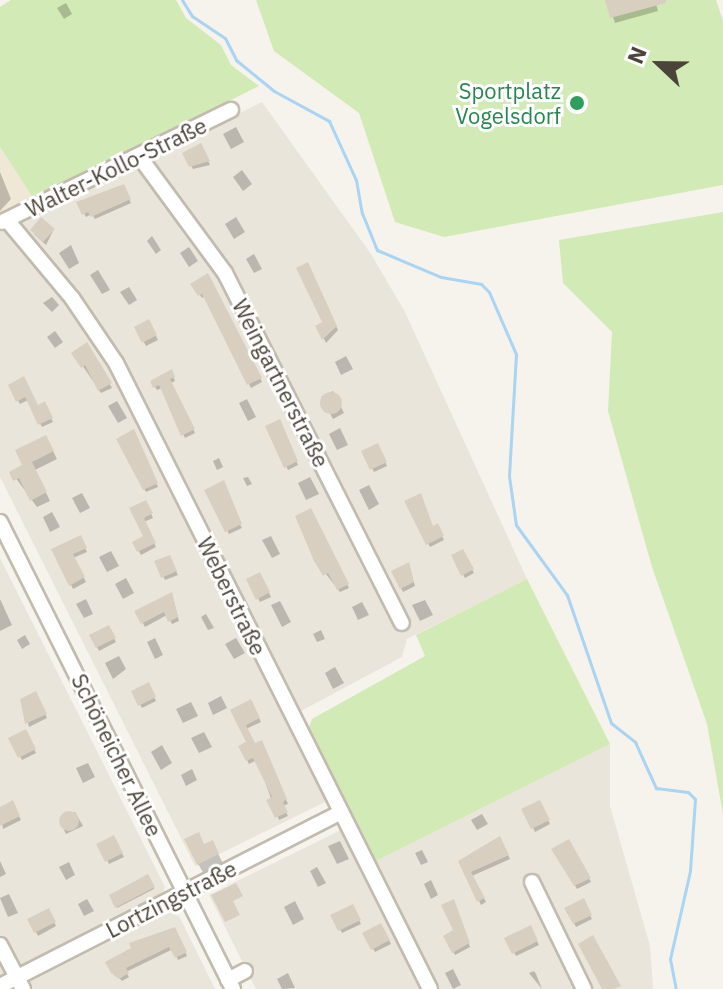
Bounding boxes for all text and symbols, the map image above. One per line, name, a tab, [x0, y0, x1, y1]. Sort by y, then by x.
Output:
north arrow	[619, 24, 699, 104]
text: N	[620, 42, 653, 68]
place label: Sportplatz Vogelsdorf	[455, 77, 561, 128]
marker: Sportplatz Vogelsdorf	[568, 94, 586, 112]
street label: Walter-Kollo-Straße	[21, 112, 211, 222]
street label: Weingartnerstraße	[227, 294, 335, 472]
street label: Weberstraße	[192, 532, 272, 660]
street label: Schöneicher Allee	[66, 669, 168, 841]
street label: Lortzingstraße	[101, 855, 241, 943]

